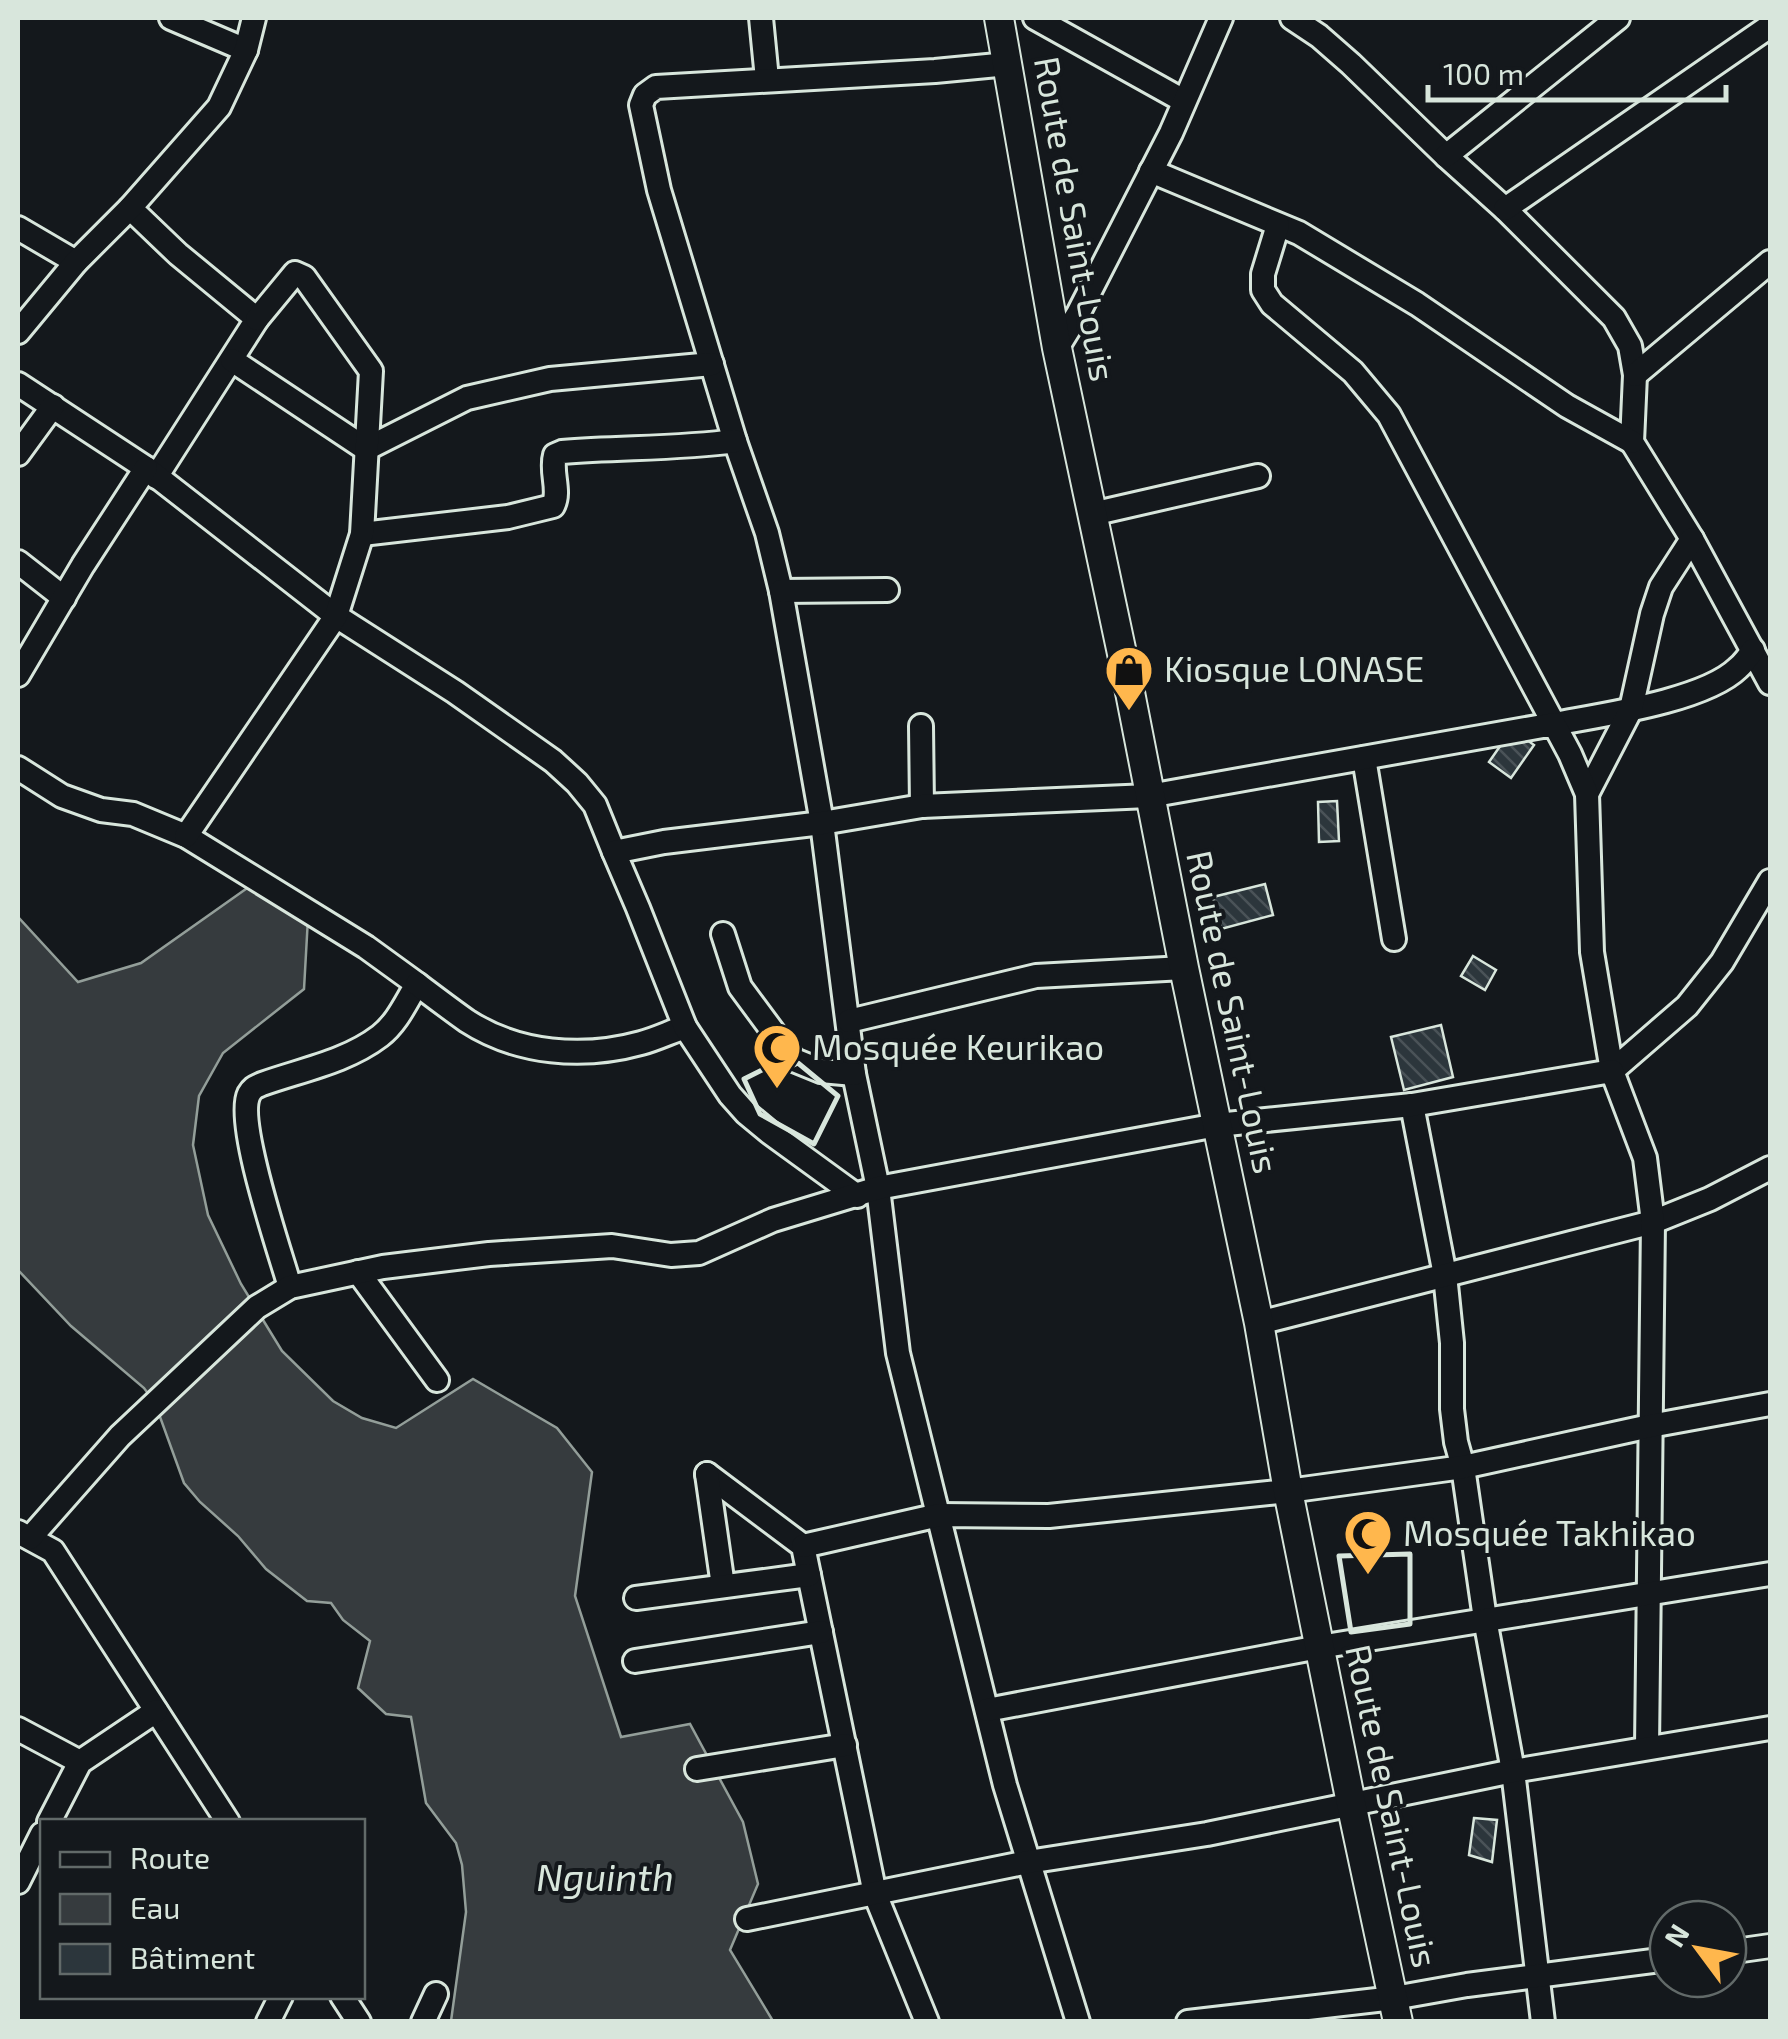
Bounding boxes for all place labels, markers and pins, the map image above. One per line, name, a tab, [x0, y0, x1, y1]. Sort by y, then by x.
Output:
shop icon: Kiosque LONASE	[1103, 644, 1155, 712]
place label: Kiosque LONASE	[1164, 647, 1424, 689]
mosque icon: Mosquée Keurikao	[751, 1022, 803, 1090]
place label: Mosquée Keurikao	[812, 1025, 1104, 1067]
mosque icon: Mosquée Takhikao	[1342, 1508, 1394, 1576]
place label: Mosquée Takhikao	[1403, 1511, 1696, 1553]

